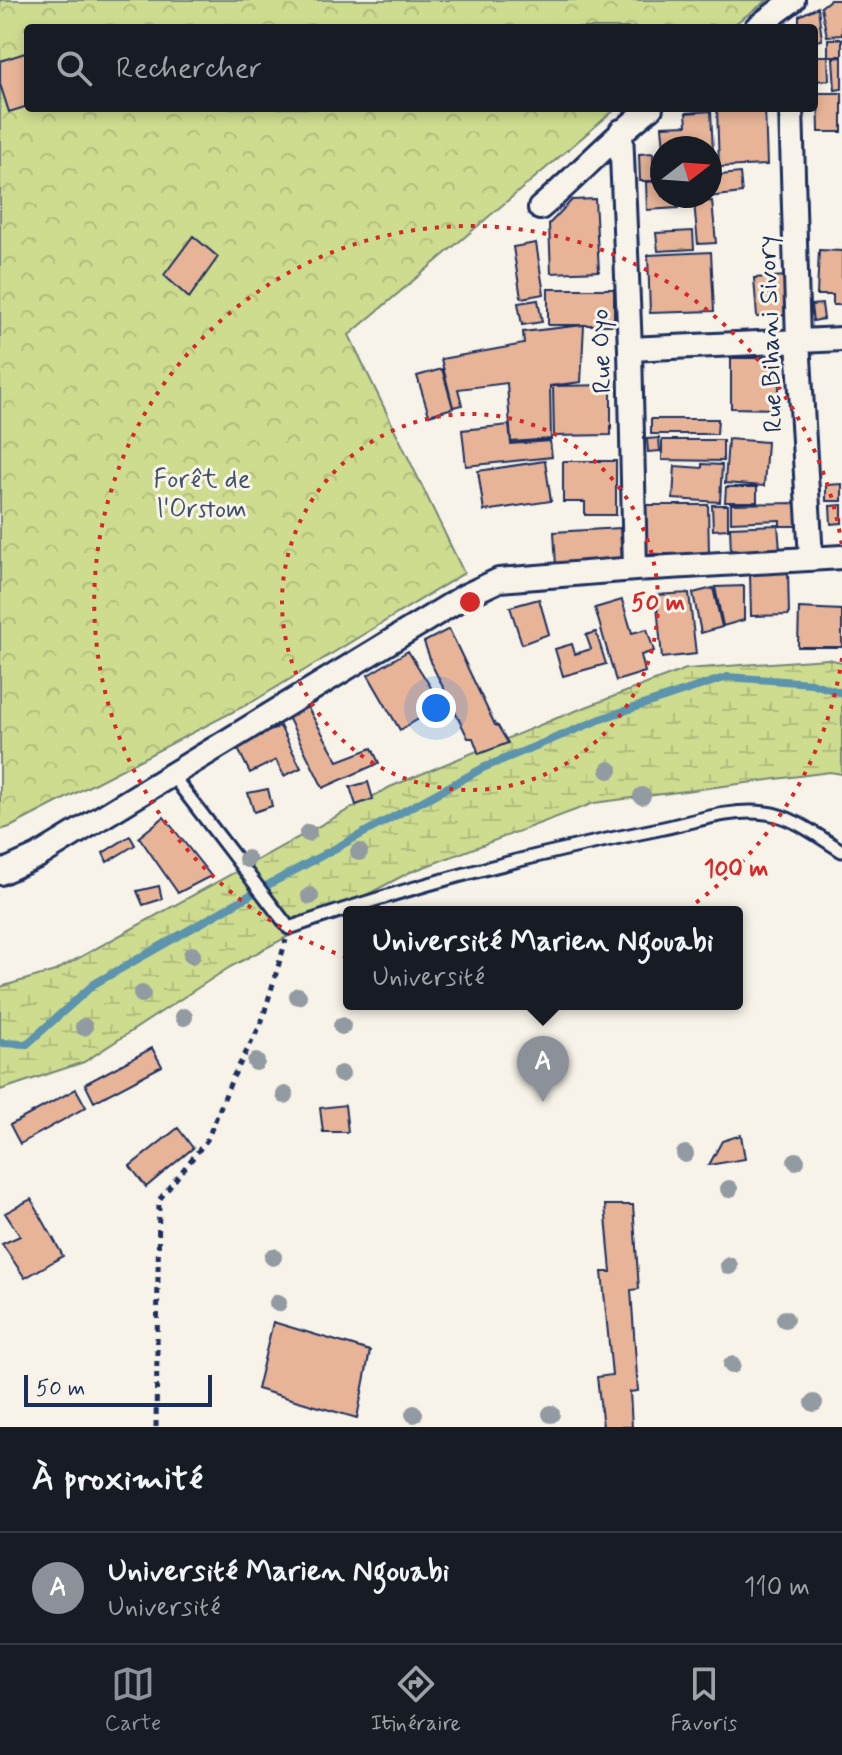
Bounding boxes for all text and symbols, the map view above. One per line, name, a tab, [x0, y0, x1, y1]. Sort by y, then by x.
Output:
search box	[24, 24, 818, 112]
icon: search	[52, 46, 96, 90]
text: Rechercher	[116, 49, 262, 88]
north arrow	[650, 136, 722, 208]
street label: Rue Bihani Sivory	[751, 235, 791, 433]
street label: Rue Oyo	[584, 308, 620, 394]
park label: Forêt de l'Orstom	[154, 463, 251, 527]
centre of rings	[456, 588, 484, 616]
text: 50 m	[631, 588, 685, 619]
your location	[416, 688, 456, 728]
text: 100 m	[704, 854, 768, 885]
popup	[343, 906, 743, 1010]
text: Université Marien Ngouabi	[372, 922, 714, 961]
text: Université	[372, 961, 485, 995]
pin: A	[517, 1036, 569, 1102]
scale bar	[24, 1371, 212, 1407]
text: 50 m	[36, 1375, 85, 1403]
text: À proximité	[32, 1457, 203, 1502]
text: Université Marien Ngouabi	[108, 1552, 449, 1591]
text: A	[49, 1571, 67, 1605]
text: 110 m	[744, 1571, 810, 1605]
text: Université	[108, 1591, 221, 1625]
tab: Carte	[105, 1662, 161, 1738]
tab: Itinéraire	[371, 1662, 461, 1738]
tab: Favoris	[670, 1662, 737, 1738]

